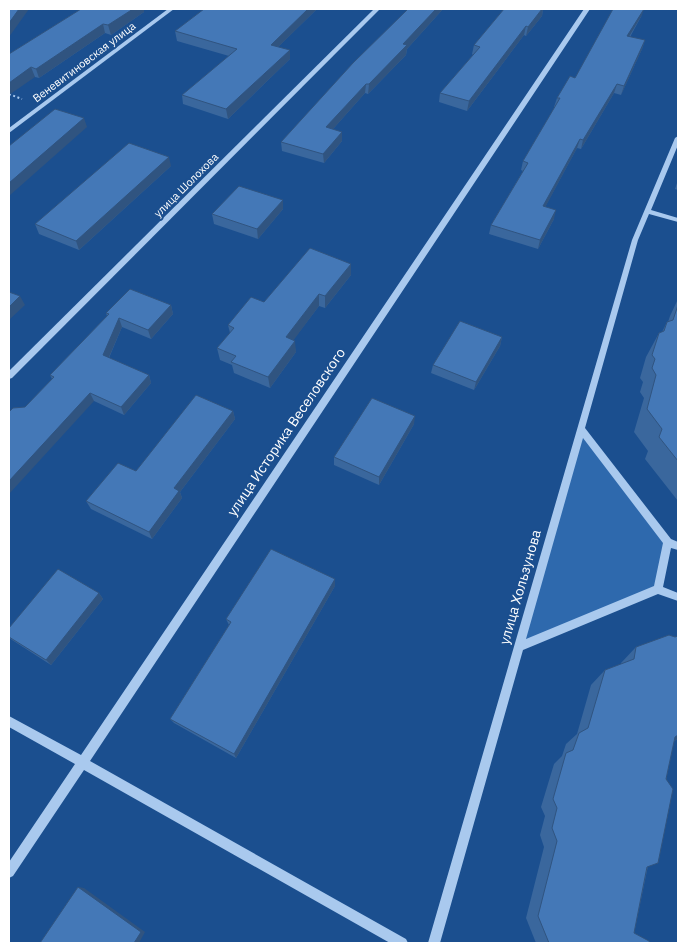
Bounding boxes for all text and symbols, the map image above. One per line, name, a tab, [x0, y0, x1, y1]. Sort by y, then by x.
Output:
street label: Веневитиновская улица	[30, 19, 138, 105]
street label: улица Шолохова	[151, 150, 221, 220]
street label: улица Историка Веселовского	[223, 344, 349, 520]
street label: улица Хользунова	[495, 527, 545, 646]

